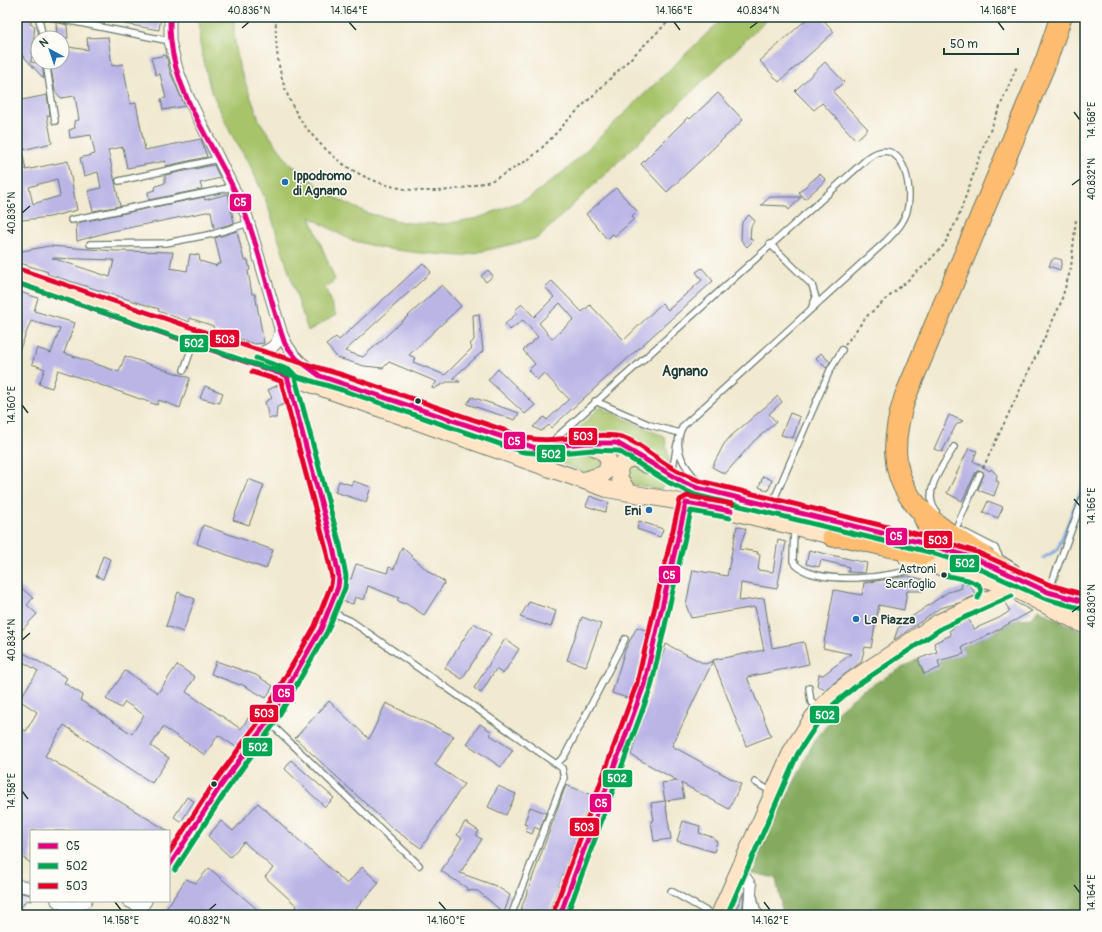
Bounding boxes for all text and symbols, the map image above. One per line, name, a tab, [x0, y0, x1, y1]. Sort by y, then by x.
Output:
text: 40.836°N	[228, 5, 270, 17]
text: 14.164°E	[330, 5, 368, 17]
text: 14.166°E	[655, 5, 693, 17]
text: 40.834°N	[737, 5, 779, 17]
text: 14.168°E	[980, 5, 1016, 17]
north arrow	[30, 30, 70, 70]
scale bar	[944, 30, 1018, 56]
text: N	[37, 35, 51, 50]
text: 50 m	[950, 37, 978, 52]
text: 14.168°E	[1086, 102, 1098, 138]
text: 40.832°N	[1086, 158, 1098, 200]
place label: Ippodromo di Agnano	[293, 168, 352, 199]
marker: Ippodromo di Agnano	[280, 177, 290, 187]
text: 40.836°N	[6, 192, 18, 234]
line badge: C5	[229, 193, 252, 212]
text: C5	[234, 196, 246, 209]
line badge: 503	[209, 329, 240, 348]
text: 503	[215, 333, 235, 346]
line badge: 502	[179, 334, 209, 353]
text: 502	[184, 337, 204, 350]
district label: Agnano	[662, 363, 708, 380]
text: 14.160°E	[6, 386, 18, 424]
unlabelled marker	[413, 396, 423, 406]
line badge: 503	[568, 427, 598, 446]
text: 503	[573, 430, 593, 443]
line badge: C5	[503, 431, 526, 450]
text: C5	[508, 435, 520, 448]
line badge: 502	[536, 444, 566, 463]
text: 502	[541, 448, 561, 461]
text: 14.166°E	[1086, 487, 1098, 525]
place label: Eni	[625, 503, 642, 519]
marker: Eni	[644, 505, 654, 515]
line badge: C5	[885, 527, 908, 546]
text: C5	[890, 530, 902, 543]
line badge: 503	[923, 530, 953, 549]
text: 503	[928, 534, 948, 547]
line badge: 502	[949, 554, 980, 573]
text: 502	[955, 557, 975, 570]
place label: Astroni Scarfoglio	[885, 562, 937, 592]
line badge: C5	[658, 565, 681, 584]
text: C5	[663, 569, 675, 582]
marker: Astroni Scarfoglio	[939, 570, 949, 580]
text: 40.830°N	[1086, 584, 1098, 628]
place label: La Piazza	[864, 612, 915, 628]
marker: La Piazza	[851, 614, 861, 624]
text: 40.834°N	[6, 619, 18, 661]
line badge: C5	[272, 684, 295, 703]
text: C5	[278, 687, 290, 700]
line badge: 503	[249, 704, 279, 723]
line badge: 502	[809, 705, 840, 724]
text: 503	[254, 707, 274, 720]
text: 502	[815, 709, 835, 722]
line badge: 502	[242, 737, 273, 757]
text: 502	[248, 741, 268, 754]
line badge: 502	[602, 769, 633, 788]
text: 502	[607, 772, 627, 785]
text: 14.158°E	[6, 773, 18, 809]
unlabelled marker	[209, 779, 219, 789]
line badge: C5	[589, 793, 612, 813]
text: C5	[595, 797, 607, 810]
line badge: 503	[569, 817, 600, 837]
text: 503	[574, 821, 594, 834]
legend	[30, 830, 170, 902]
text: C5	[66, 839, 80, 854]
text: 502	[66, 859, 88, 874]
text: 14.164°E	[1086, 874, 1098, 912]
text: 503	[66, 879, 88, 894]
text: 14.158°E	[103, 915, 139, 927]
text: 40.832°N	[188, 915, 230, 927]
text: 14.160°E	[427, 915, 465, 927]
text: 14.162°E	[752, 915, 788, 927]

